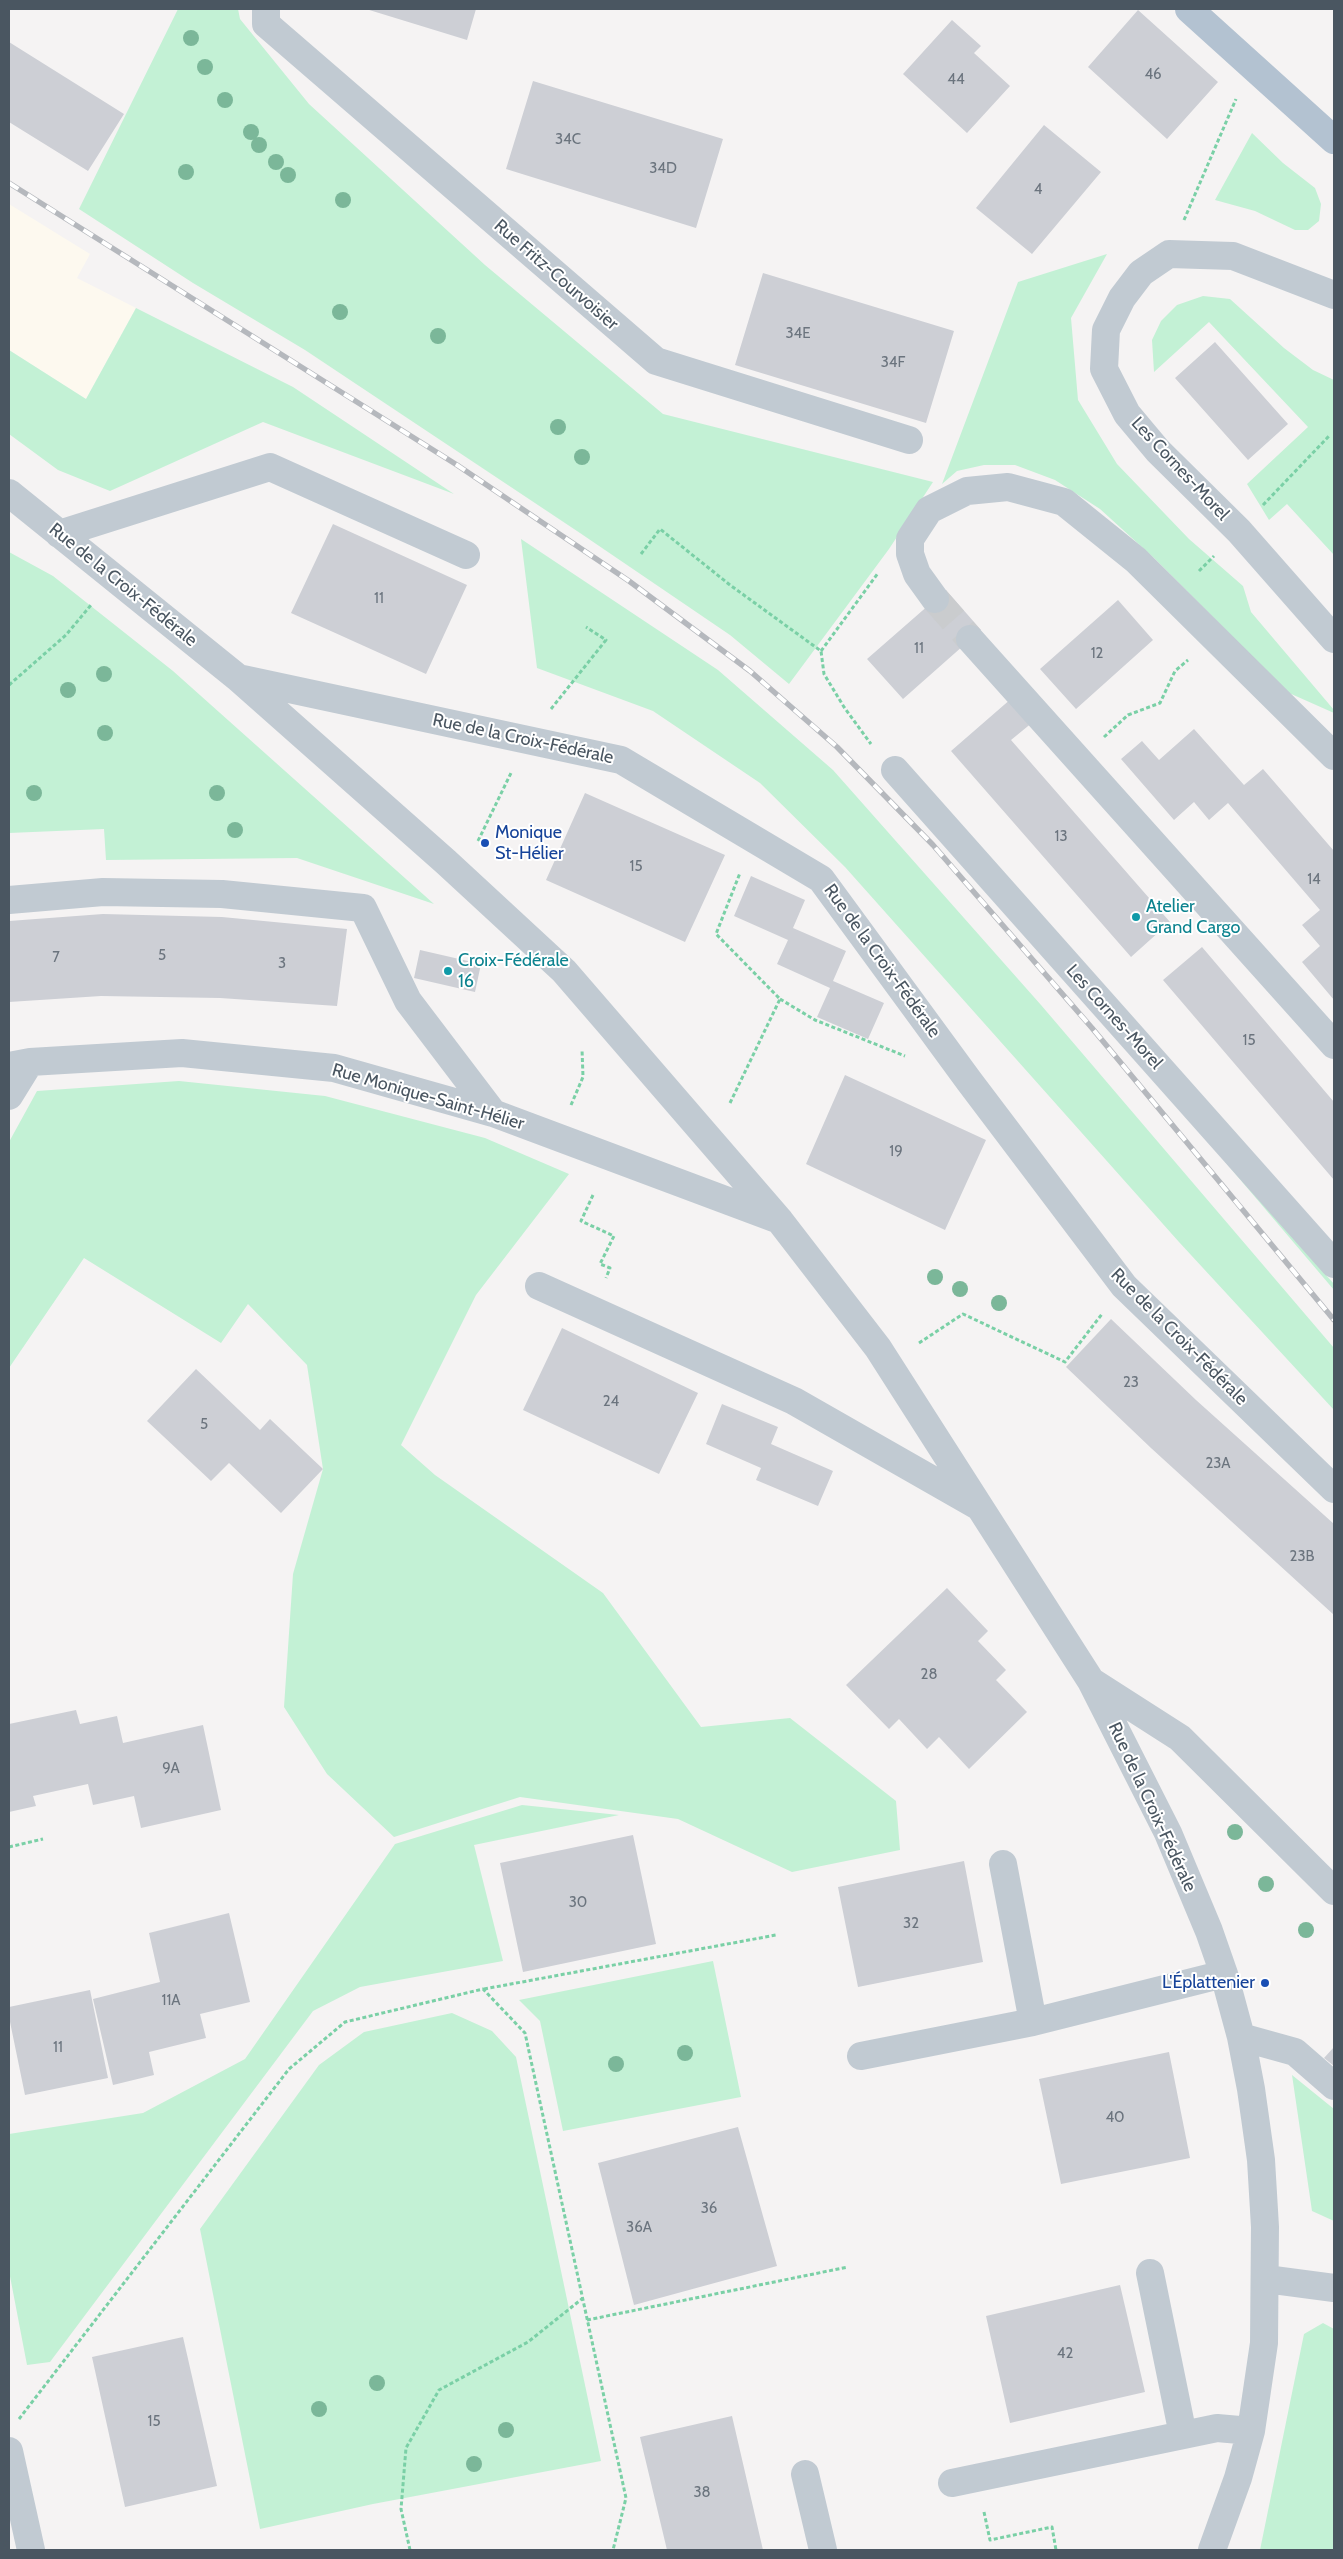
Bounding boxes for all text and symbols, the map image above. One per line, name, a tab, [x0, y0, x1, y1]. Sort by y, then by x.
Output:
house number: 46	[1144, 66, 1162, 84]
house number: 44	[947, 71, 965, 89]
house number: 34C	[555, 131, 581, 149]
house number: 34D	[649, 160, 677, 178]
house number: 4	[1034, 181, 1042, 199]
street label: Rue Fritz-Courvoisier	[489, 215, 623, 335]
house number: 34E	[785, 325, 811, 343]
house number: 34F	[881, 354, 905, 372]
street label: Les Cornes-Morel	[1127, 413, 1233, 525]
street label: Rue de la Croix-Fédérale	[45, 519, 201, 651]
house number: 11	[374, 590, 384, 608]
house number: 11	[914, 640, 924, 658]
house number: 12	[1091, 645, 1103, 663]
street label: Rue de la Croix-Fédérale	[431, 709, 615, 769]
place label: Monique St-Hélier	[495, 822, 564, 864]
house number: 13	[1054, 828, 1068, 846]
marker: Monique St-Hélier	[479, 837, 491, 849]
house number: 15	[629, 858, 643, 876]
house number: 14	[1307, 871, 1321, 889]
street label: Rue de la Croix-Fédérale	[819, 880, 945, 1042]
place label: Atelier Grand Cargo	[1146, 896, 1240, 939]
marker: Atelier Grand Cargo	[1130, 911, 1142, 923]
house number: 5	[158, 947, 166, 965]
house number: 7	[52, 949, 60, 967]
place label: Croix-Fédérale 16	[458, 950, 569, 992]
house number: 3	[278, 955, 286, 973]
street label: Les Cornes-Morel	[1061, 960, 1167, 1074]
marker: Croix-Fédérale 16	[442, 965, 454, 977]
house number: 15	[1242, 1032, 1256, 1050]
street label: Rue Monique-Saint-Hélier	[329, 1059, 527, 1135]
house number: 19	[889, 1143, 903, 1161]
street label: Rue de la Croix-Fédérale	[1106, 1264, 1252, 1410]
house number: 23	[1123, 1374, 1139, 1392]
house number: 24	[603, 1393, 619, 1411]
house number: 5	[200, 1416, 208, 1434]
house number: 23A	[1205, 1455, 1231, 1473]
house number: 23B	[1290, 1548, 1314, 1566]
house number: 28	[921, 1666, 937, 1684]
street label: Rue de la Croix-Fédérale	[1103, 1719, 1201, 1895]
house number: 9A	[162, 1760, 180, 1778]
house number: 30	[569, 1894, 587, 1912]
house number: 32	[903, 1915, 919, 1933]
place label: L'Éplattenier	[1162, 1972, 1255, 1994]
marker: L'Éplattenier	[1259, 1977, 1271, 1989]
house number: 11A	[161, 1992, 181, 2010]
house number: 11	[53, 2039, 63, 2057]
house number: 40	[1105, 2109, 1125, 2127]
house number: 36	[701, 2200, 717, 2218]
house number: 36A	[626, 2219, 652, 2237]
house number: 42	[1057, 2345, 1073, 2363]
house number: 15	[147, 2413, 161, 2431]
house number: 38	[693, 2484, 711, 2502]

